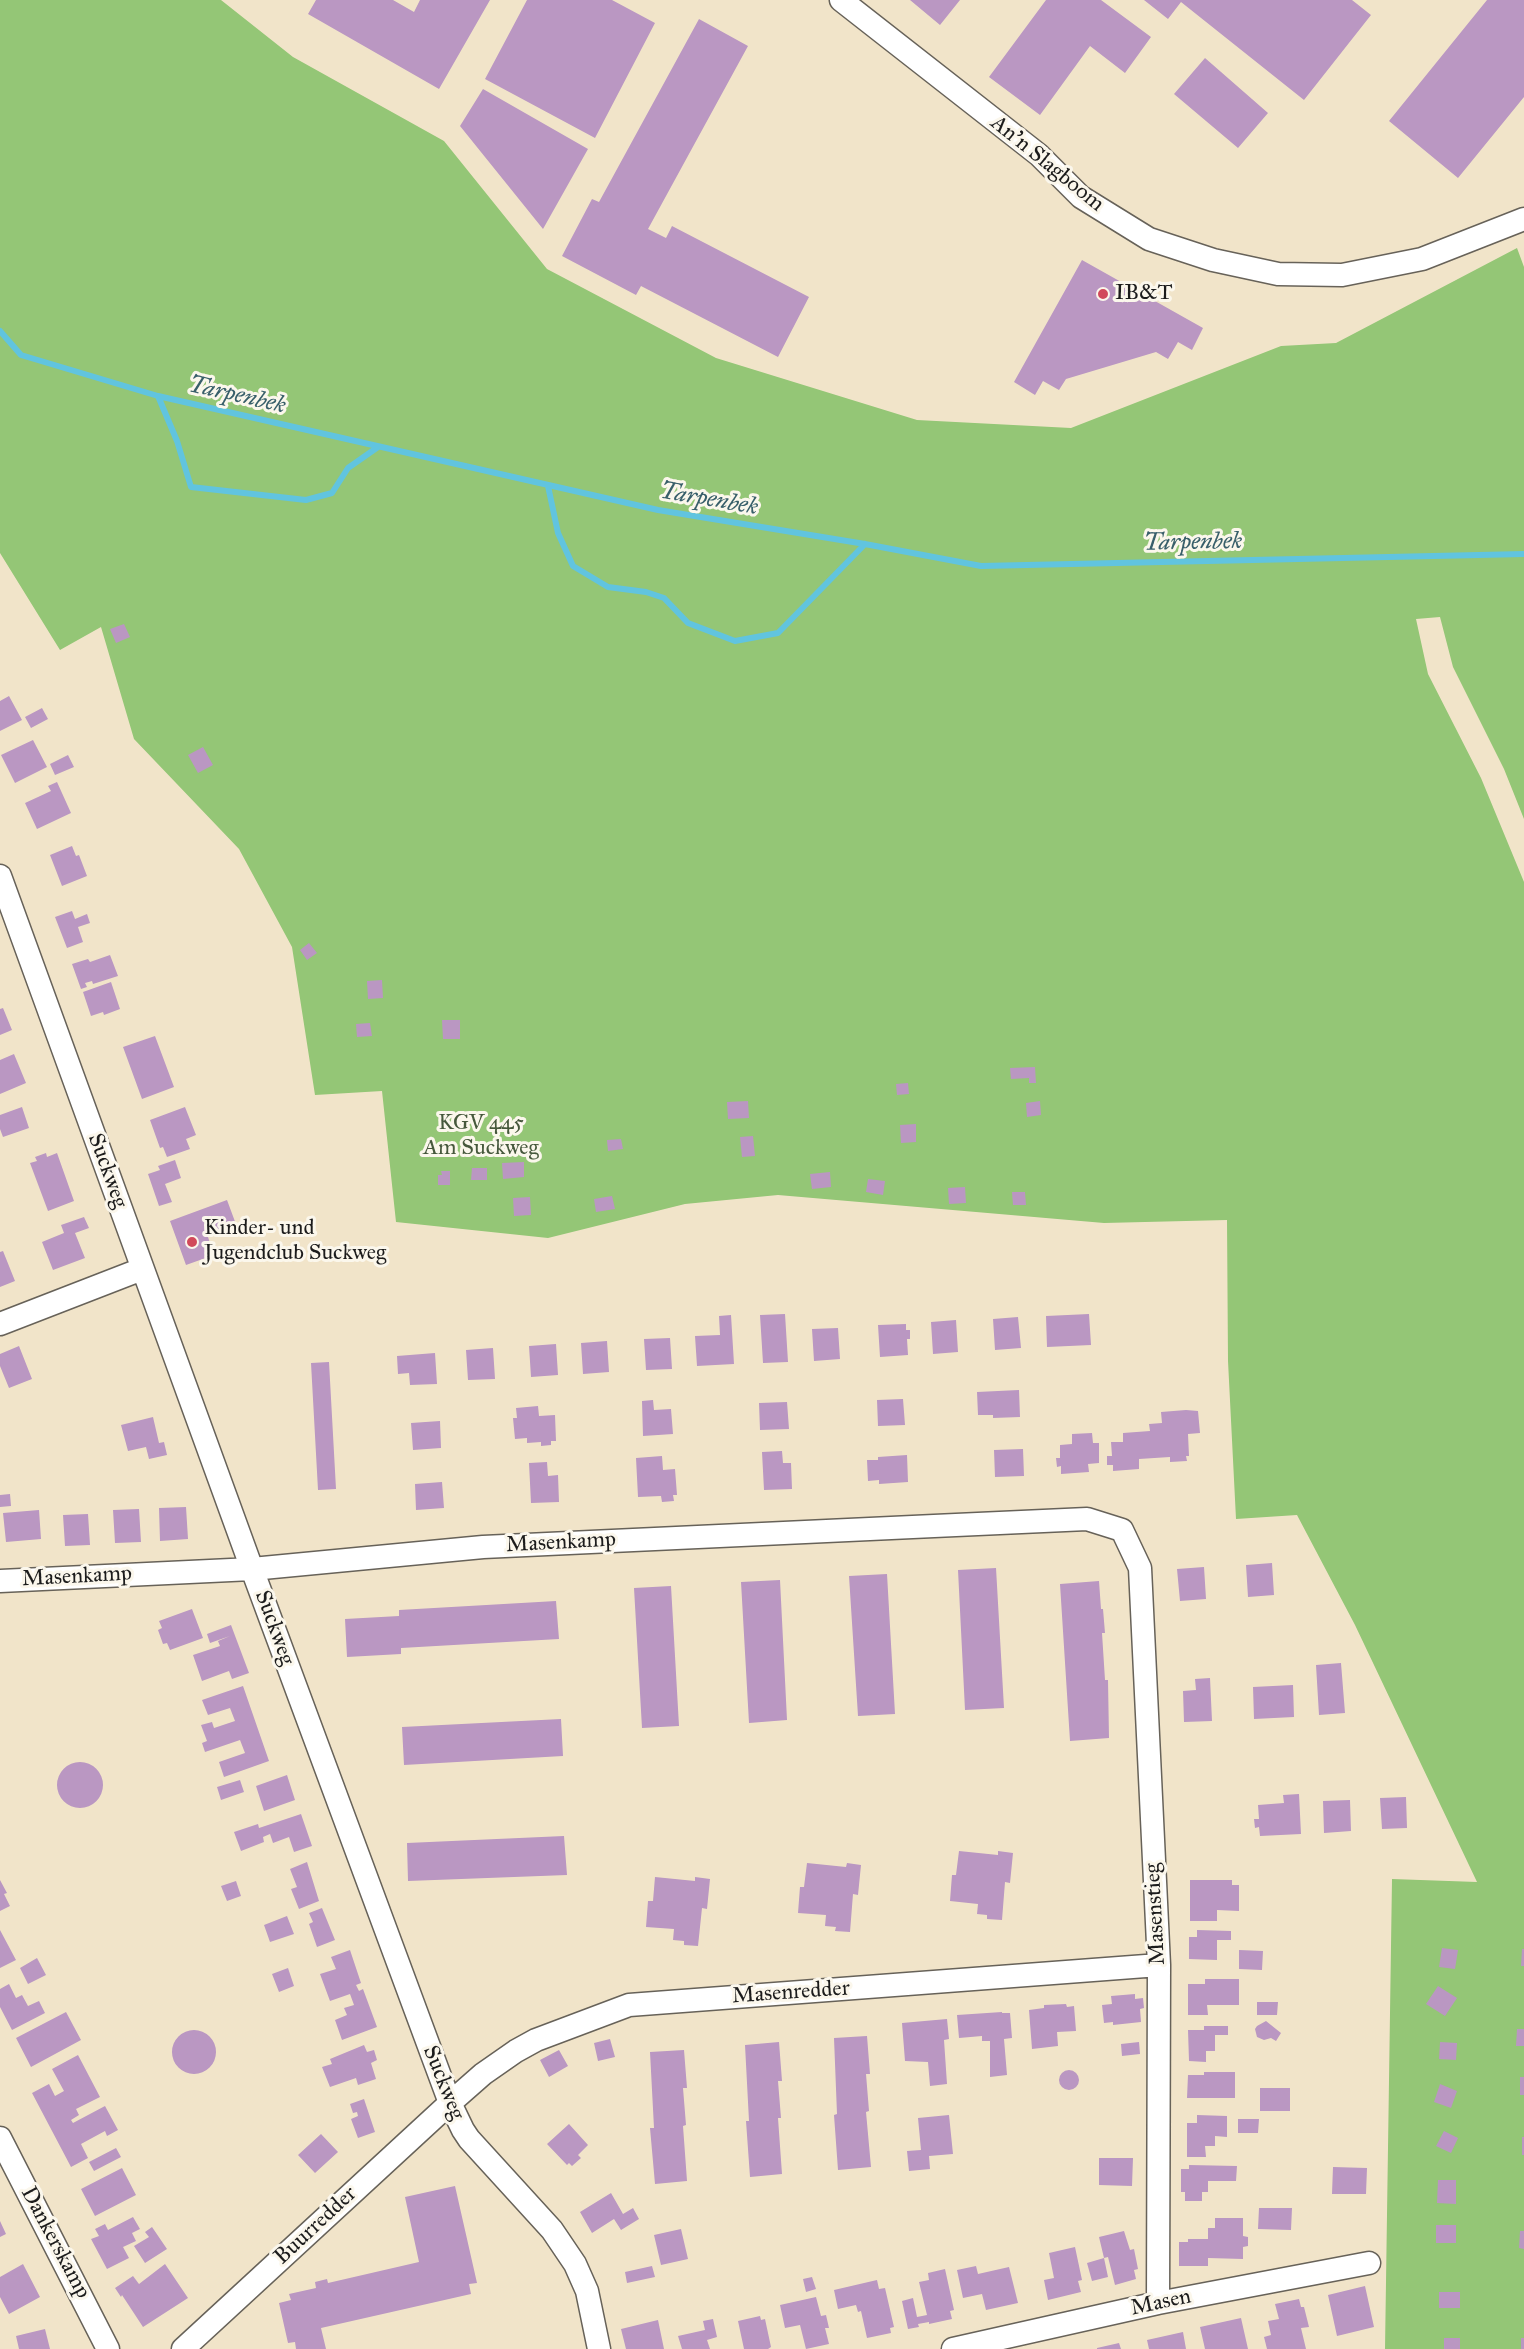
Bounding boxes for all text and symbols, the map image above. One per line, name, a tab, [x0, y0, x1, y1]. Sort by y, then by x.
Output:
street label: An'n Slagboom	[985, 110, 1109, 218]
place label: IB&T	[1115, 281, 1173, 307]
marker: IB&T	[1096, 287, 1110, 301]
water label: Tarpenbek	[186, 371, 288, 421]
water label: Tarpenbek	[658, 477, 760, 523]
water label: Tarpenbek	[1143, 528, 1243, 558]
park label: KGV 445 Am Suckweg	[423, 1111, 539, 1162]
street label: Suckweg	[81, 1130, 133, 1212]
place label: Kinder- und Jugendclub Suckweg	[204, 1216, 386, 1268]
marker: Kinder- und Jugendclub Suckweg	[185, 1235, 199, 1249]
street label: Masenkamp	[505, 1527, 617, 1559]
street label: Masenkamp	[21, 1561, 133, 1593]
street label: Suckweg	[248, 1587, 300, 1669]
street label: Masenstieg	[1140, 1862, 1172, 1966]
street label: Masenredder	[731, 1976, 851, 2010]
street label: Suckweg	[416, 2042, 470, 2124]
street label: Buurredder	[269, 2181, 363, 2271]
street label: Dankerskamp	[14, 2183, 96, 2303]
street label: Masen	[1128, 2284, 1194, 2322]

